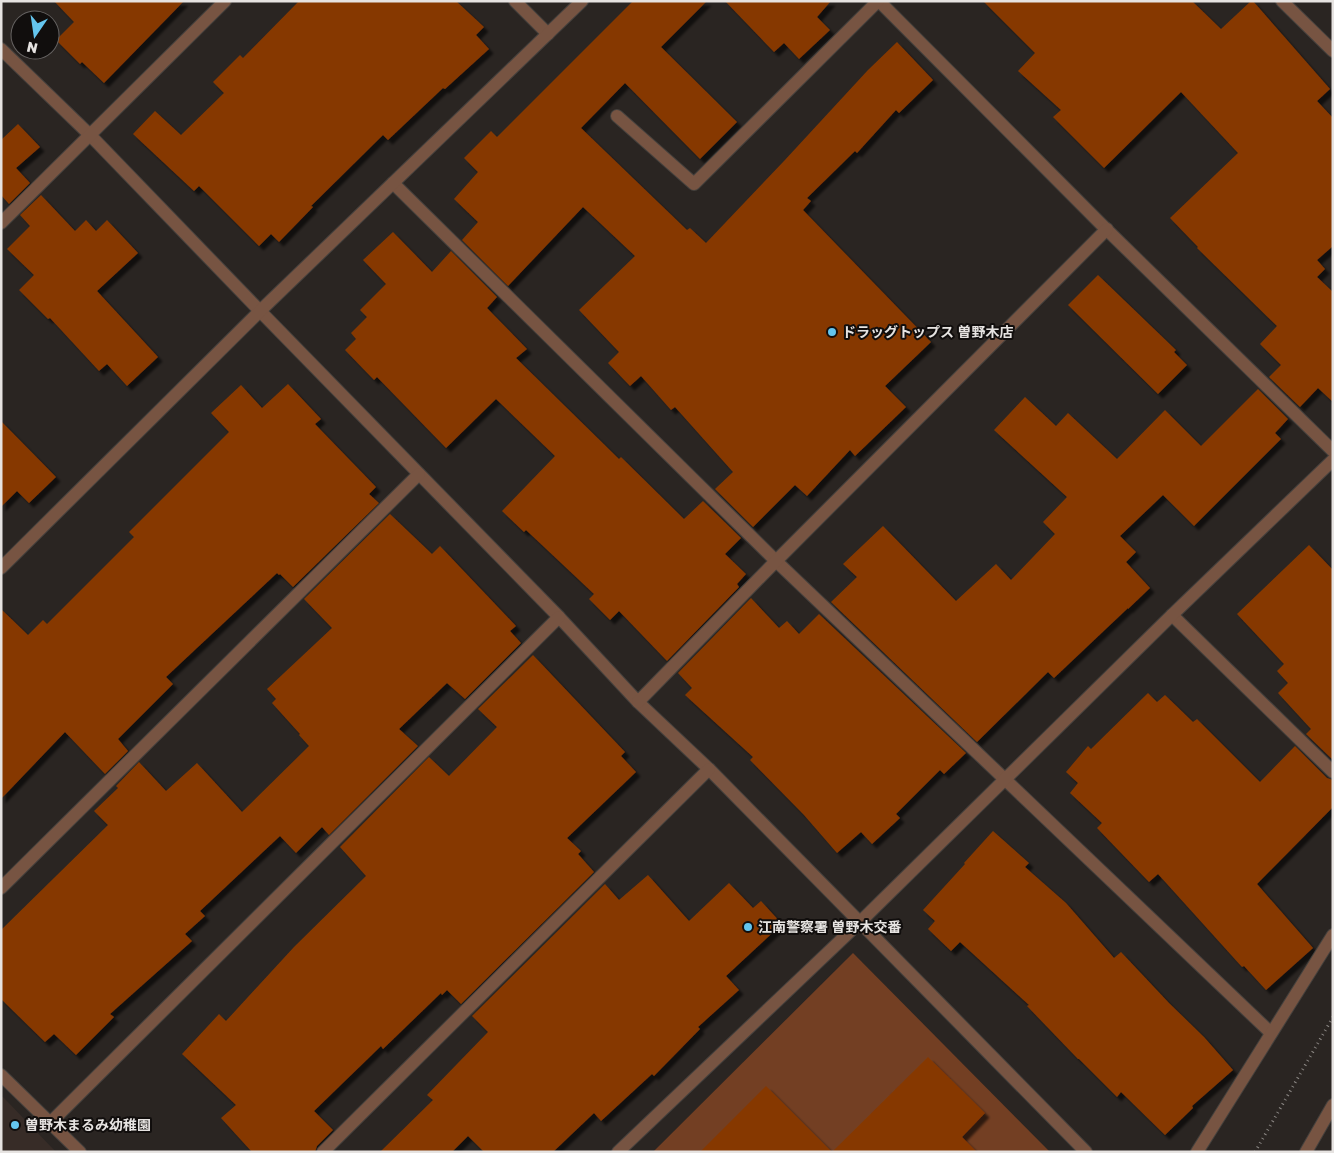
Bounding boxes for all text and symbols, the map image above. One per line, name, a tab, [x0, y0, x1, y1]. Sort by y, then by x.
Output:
north arrow	[10, 10, 60, 60]
text: N	[25, 39, 39, 58]
place label: ドラッグトップス 曽野木店	[842, 323, 1014, 340]
marker: ドラッグトップス 曽野木店	[826, 326, 838, 338]
place label: 江南警察署 曽野木交番	[758, 918, 902, 935]
marker: 江南警察署 曽野木交番	[742, 921, 754, 933]
place label: 曽野木まるみ幼稚園	[25, 1116, 151, 1133]
marker: 曽野木まるみ幼稚園	[9, 1119, 21, 1131]

